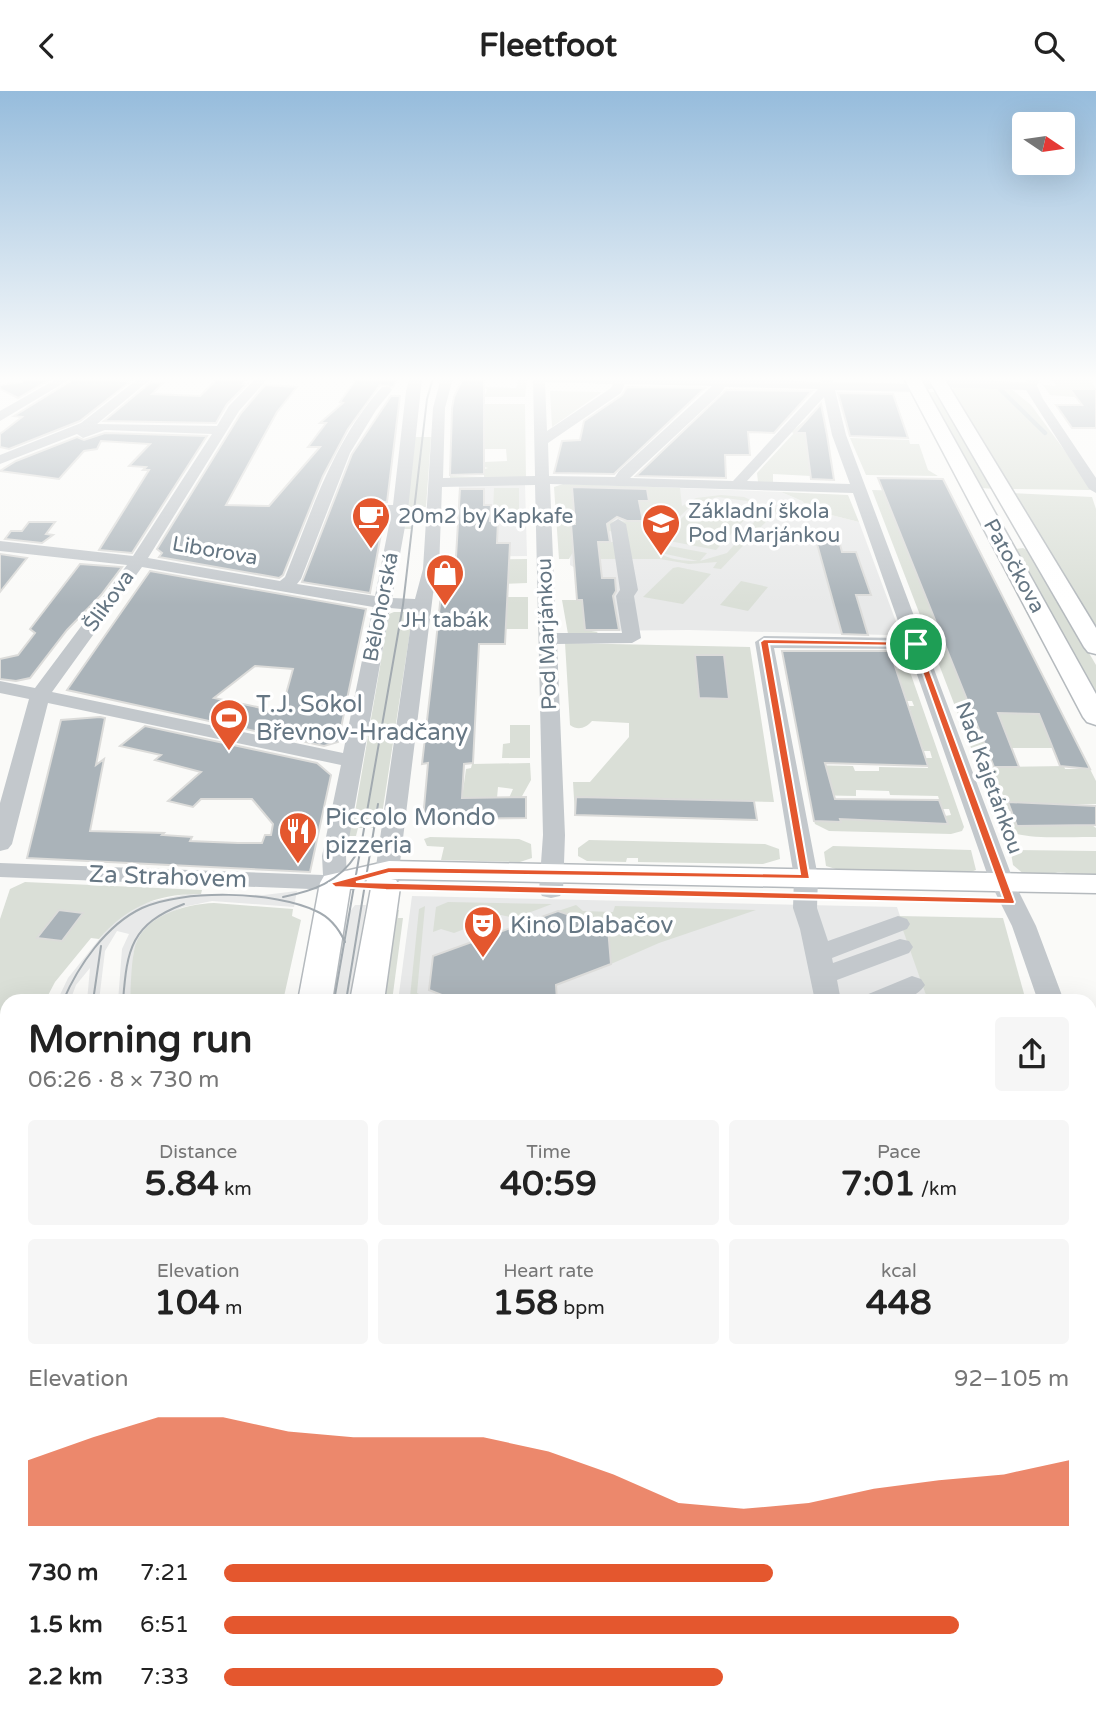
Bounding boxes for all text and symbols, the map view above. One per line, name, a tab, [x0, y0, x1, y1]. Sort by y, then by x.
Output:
icon: back	[28, 27, 66, 65]
text: Fleetfoot	[479, 27, 617, 65]
icon: search	[1030, 27, 1068, 65]
north arrow	[1012, 112, 1074, 175]
map controls	[1012, 112, 1075, 175]
cafe icon: 20m2 by Kapkafe	[350, 495, 392, 550]
place label: Základní škola Pod Marjánkou	[688, 499, 840, 548]
school or university icon: Základní škola Pod Marjánkou	[640, 502, 682, 557]
place label: 20m2 by Kapkafe	[398, 504, 573, 529]
street label: Patočkova	[978, 515, 1050, 617]
street label: Liborova	[170, 531, 260, 571]
street label: Bělohorská	[358, 550, 404, 664]
shop icon: JH tabák	[424, 552, 466, 607]
street label: Pod Marjánkou	[532, 558, 562, 710]
street label: Šlikova	[78, 565, 140, 637]
place label: JH tabák	[401, 608, 489, 633]
pin	[886, 614, 946, 674]
icon: arrive	[897, 625, 935, 663]
place label: T.J. Sokol Břevnov-Hradčany	[256, 690, 468, 747]
sports icon: T.J. Sokol Břevnov-Hradčany	[208, 697, 250, 752]
street label: Nad Kajetánkou	[950, 699, 1028, 857]
place label: Piccolo Mondo pizzeria	[325, 803, 496, 860]
restaurant icon: Piccolo Mondo pizzeria	[277, 810, 319, 865]
street label: Za Strahovem	[88, 860, 248, 894]
theatre icon: Kino Dlabačov	[462, 904, 504, 959]
place label: Kino Dlabačov	[510, 911, 674, 940]
text: Morning run	[28, 1017, 252, 1063]
button: share	[995, 1017, 1069, 1091]
text: 06:26 · 8 × 730 m	[28, 1066, 219, 1094]
text: Distance	[159, 1141, 237, 1163]
text: Time	[526, 1141, 571, 1163]
text: Pace	[877, 1141, 921, 1163]
text: 5.84	[145, 1163, 219, 1205]
text: 40:59	[500, 1163, 597, 1205]
text: 7:01	[841, 1163, 916, 1205]
text: km	[219, 1178, 252, 1200]
text: /km	[916, 1178, 957, 1200]
text: Elevation	[157, 1260, 240, 1282]
text: Heart rate	[503, 1260, 594, 1282]
text: kcal	[881, 1260, 917, 1282]
text: 104	[154, 1282, 220, 1324]
text: 158	[492, 1282, 558, 1324]
text: 448	[866, 1282, 932, 1324]
text: m	[220, 1297, 242, 1319]
text: bpm	[558, 1297, 605, 1319]
text: Elevation	[28, 1365, 129, 1393]
text: 92–105 m	[954, 1365, 1069, 1393]
text: 730 m	[28, 1559, 98, 1587]
text: 7:21	[140, 1559, 189, 1587]
text: 1.5 km	[28, 1611, 103, 1639]
text: 6:51	[140, 1611, 189, 1639]
text: 2.2 km	[28, 1663, 103, 1691]
text: 7:33	[140, 1663, 189, 1691]

